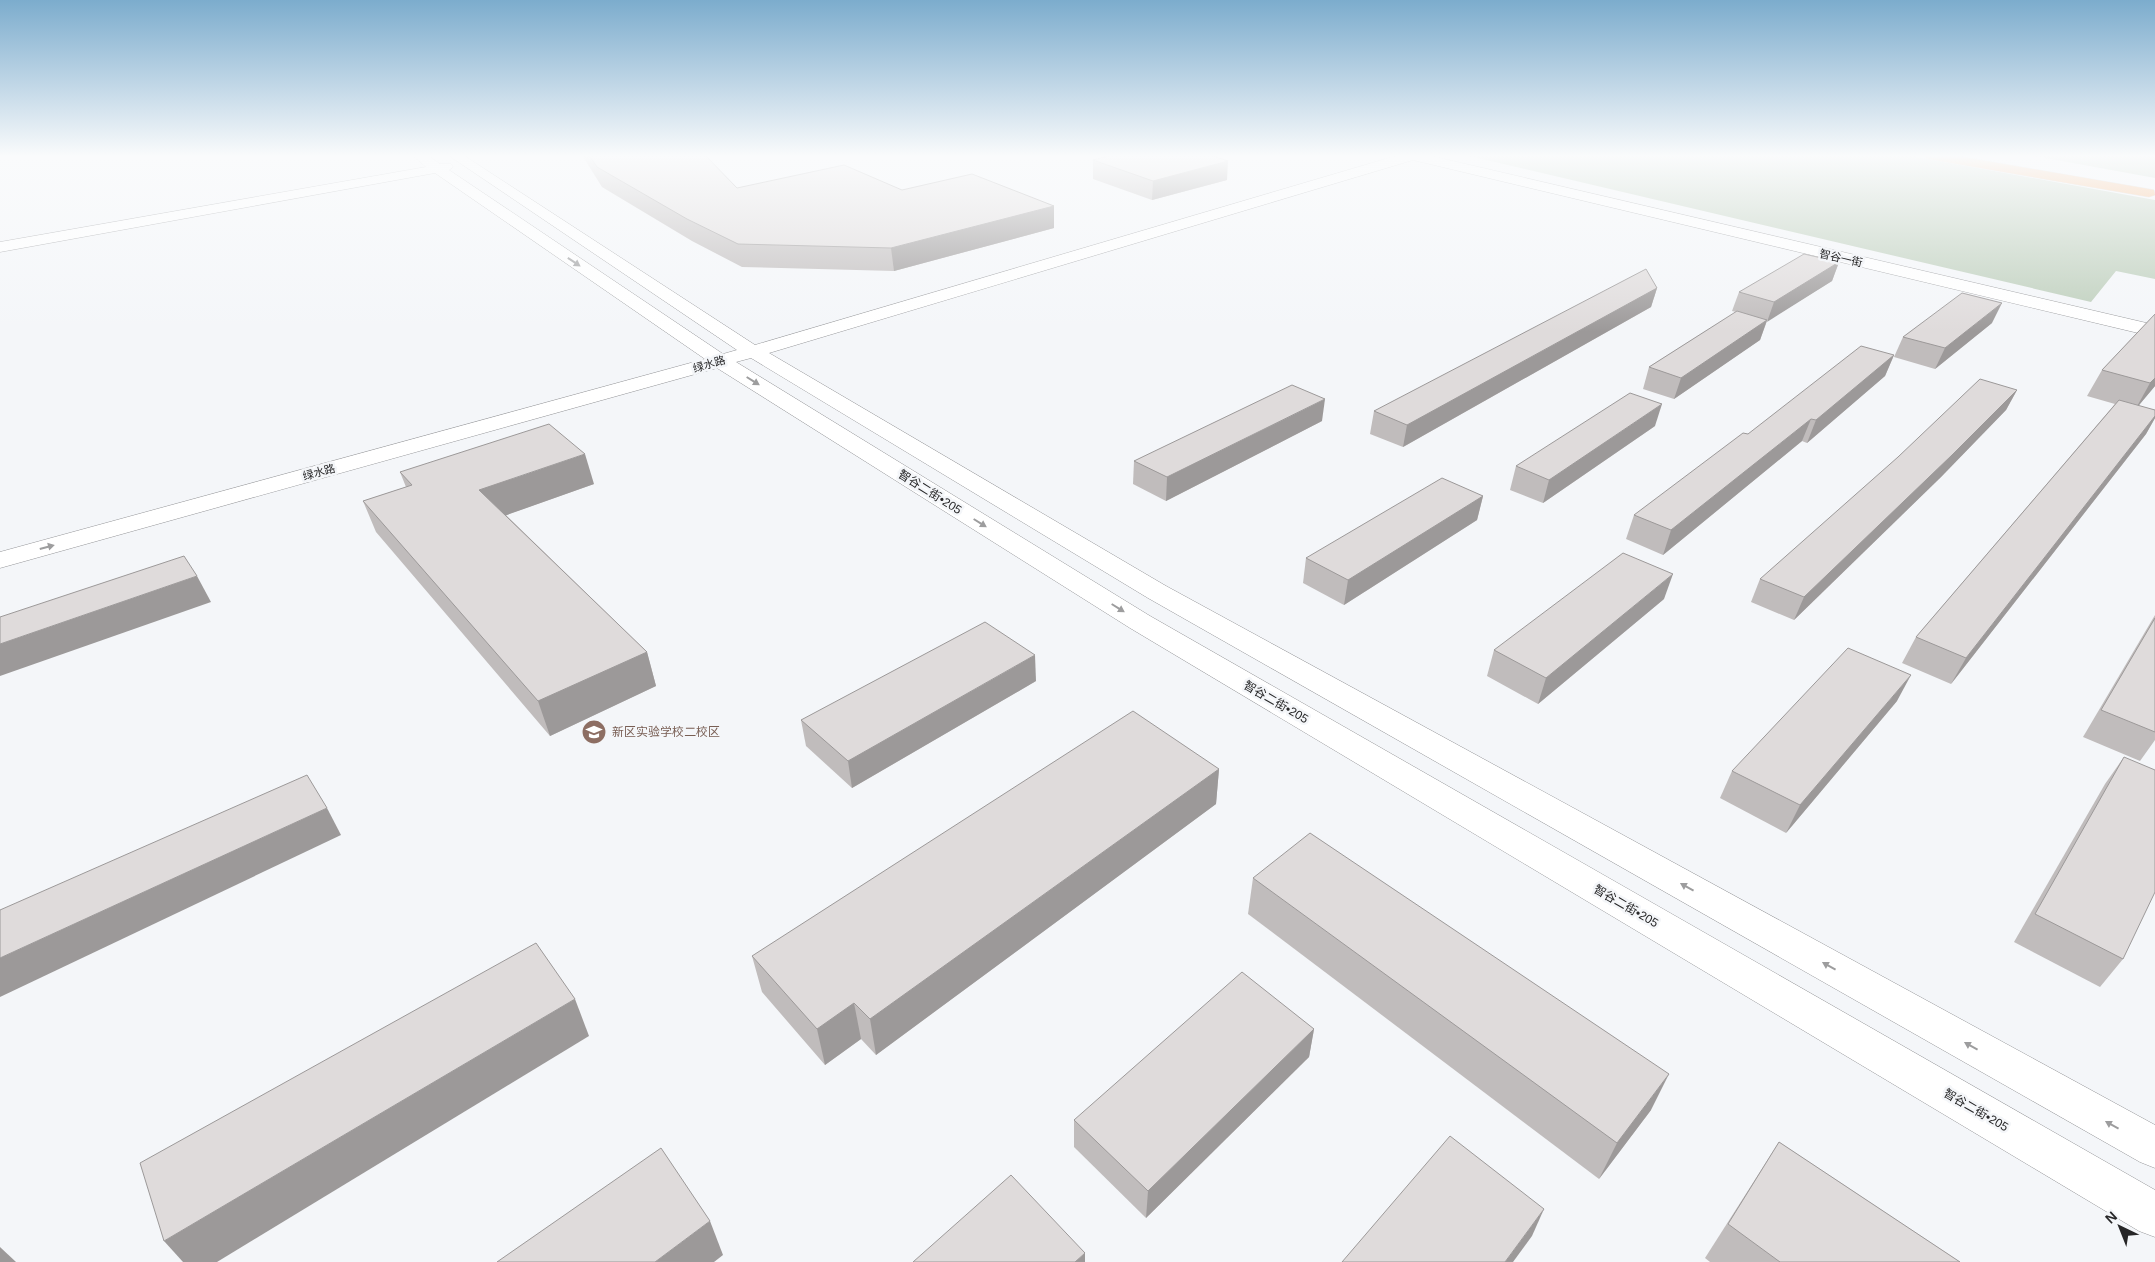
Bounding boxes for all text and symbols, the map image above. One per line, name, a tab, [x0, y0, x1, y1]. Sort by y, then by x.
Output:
street label: 智谷一街	[1818, 247, 1864, 269]
one-way arrow	[567, 257, 581, 267]
street label: 绿水路	[691, 354, 727, 374]
one-way arrow	[746, 377, 759, 386]
street label: 绿水路	[302, 462, 336, 482]
street label: 智谷二街•205	[896, 467, 965, 517]
one-way arrow	[973, 518, 986, 527]
one-way arrow	[40, 543, 55, 551]
one-way arrow	[1111, 604, 1124, 613]
street label: 智谷二街•205	[1241, 678, 1311, 726]
school or university icon: 新区实验学校二校区	[581, 719, 607, 745]
place label: 新区实验学校二校区	[612, 725, 720, 739]
street label: 智谷二街•205	[1591, 882, 1661, 930]
one-way arrow	[1680, 883, 1693, 892]
one-way arrow	[1822, 962, 1835, 971]
one-way arrow	[1964, 1041, 1977, 1050]
street label: 智谷二街•205	[1941, 1086, 2011, 1134]
one-way arrow	[2106, 1120, 2119, 1129]
north arrow	[2095, 1202, 2145, 1252]
text: N	[2102, 1208, 2120, 1227]

